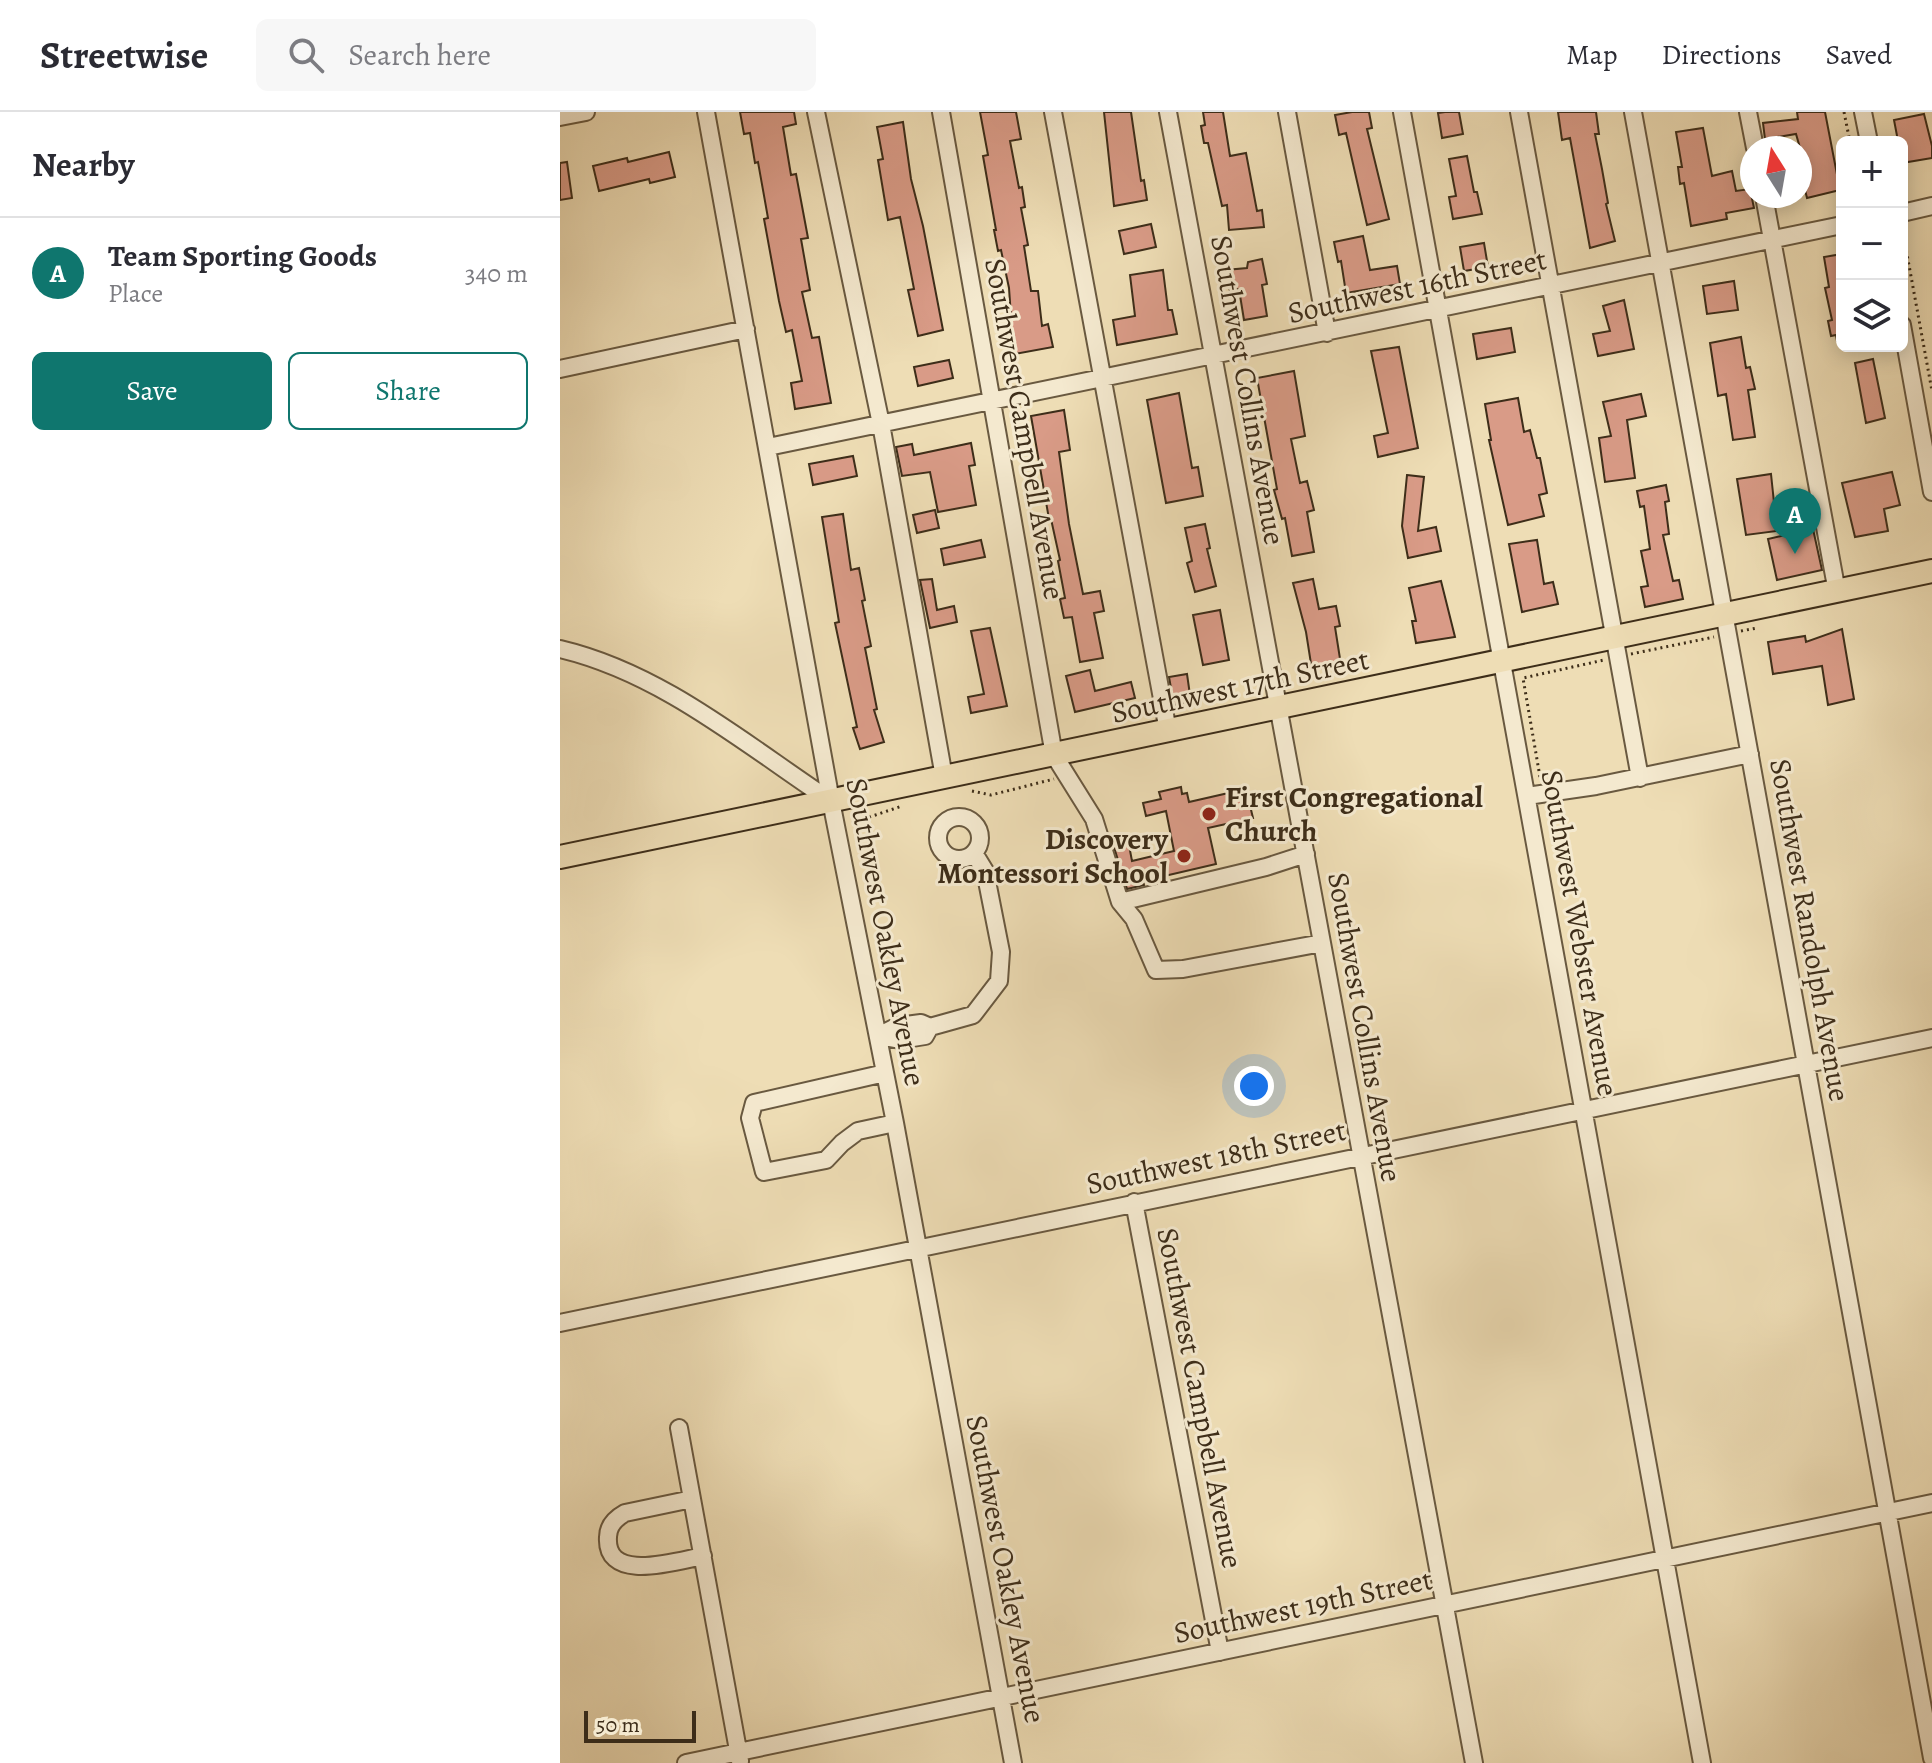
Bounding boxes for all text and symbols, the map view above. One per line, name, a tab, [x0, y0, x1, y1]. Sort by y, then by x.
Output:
search box	[256, 19, 816, 91]
text: Streetwise	[40, 29, 208, 81]
icon: search	[284, 33, 328, 77]
text: Search here	[348, 35, 491, 75]
text: Map	[1566, 36, 1617, 74]
text: Directions	[1661, 36, 1782, 74]
text: Saved	[1826, 36, 1892, 74]
north arrow	[1740, 136, 1812, 208]
map controls	[1836, 136, 1908, 352]
button: +	[1836, 136, 1908, 208]
text: Nearby	[32, 141, 135, 188]
button: −	[1836, 208, 1908, 280]
street label: Southwest Collins Avenue	[1201, 232, 1295, 548]
text: Team Sporting Goods	[108, 236, 377, 276]
street label: Southwest 16th Street	[1284, 239, 1550, 333]
street label: Southwest Campbell Avenue	[975, 255, 1075, 603]
text: A	[50, 256, 66, 291]
text: 340 m	[465, 256, 528, 291]
text: Place	[108, 276, 163, 311]
button: layers	[1836, 280, 1908, 352]
button: Save	[32, 352, 272, 430]
button: Share	[288, 352, 528, 430]
pin: A	[1769, 488, 1821, 554]
street label: Southwest 17th Street	[1108, 639, 1373, 733]
street label: Southwest Randolph Avenue	[1760, 755, 1860, 1105]
street label: Southwest Webster Avenue	[1532, 767, 1628, 1099]
street label: Southwest Oakley Avenue	[837, 775, 935, 1089]
place label: First Congregational Church	[1225, 777, 1483, 851]
marker: First Congregational Church	[1200, 805, 1218, 823]
place label: Discovery Montessori School	[937, 819, 1169, 893]
marker: Discovery Montessori School	[1175, 847, 1193, 865]
street label: Southwest Collins Avenue	[1318, 869, 1412, 1185]
your location	[1234, 1066, 1274, 1106]
street label: Southwest 18th Street	[1083, 1110, 1349, 1204]
street label: Southwest Campbell Avenue	[1147, 1224, 1253, 1572]
street label: Southwest Oakley Avenue	[957, 1412, 1055, 1726]
street label: Southwest 19th Street	[1170, 1559, 1436, 1653]
scale bar	[584, 1707, 696, 1743]
text: 50 m	[596, 1710, 640, 1740]

